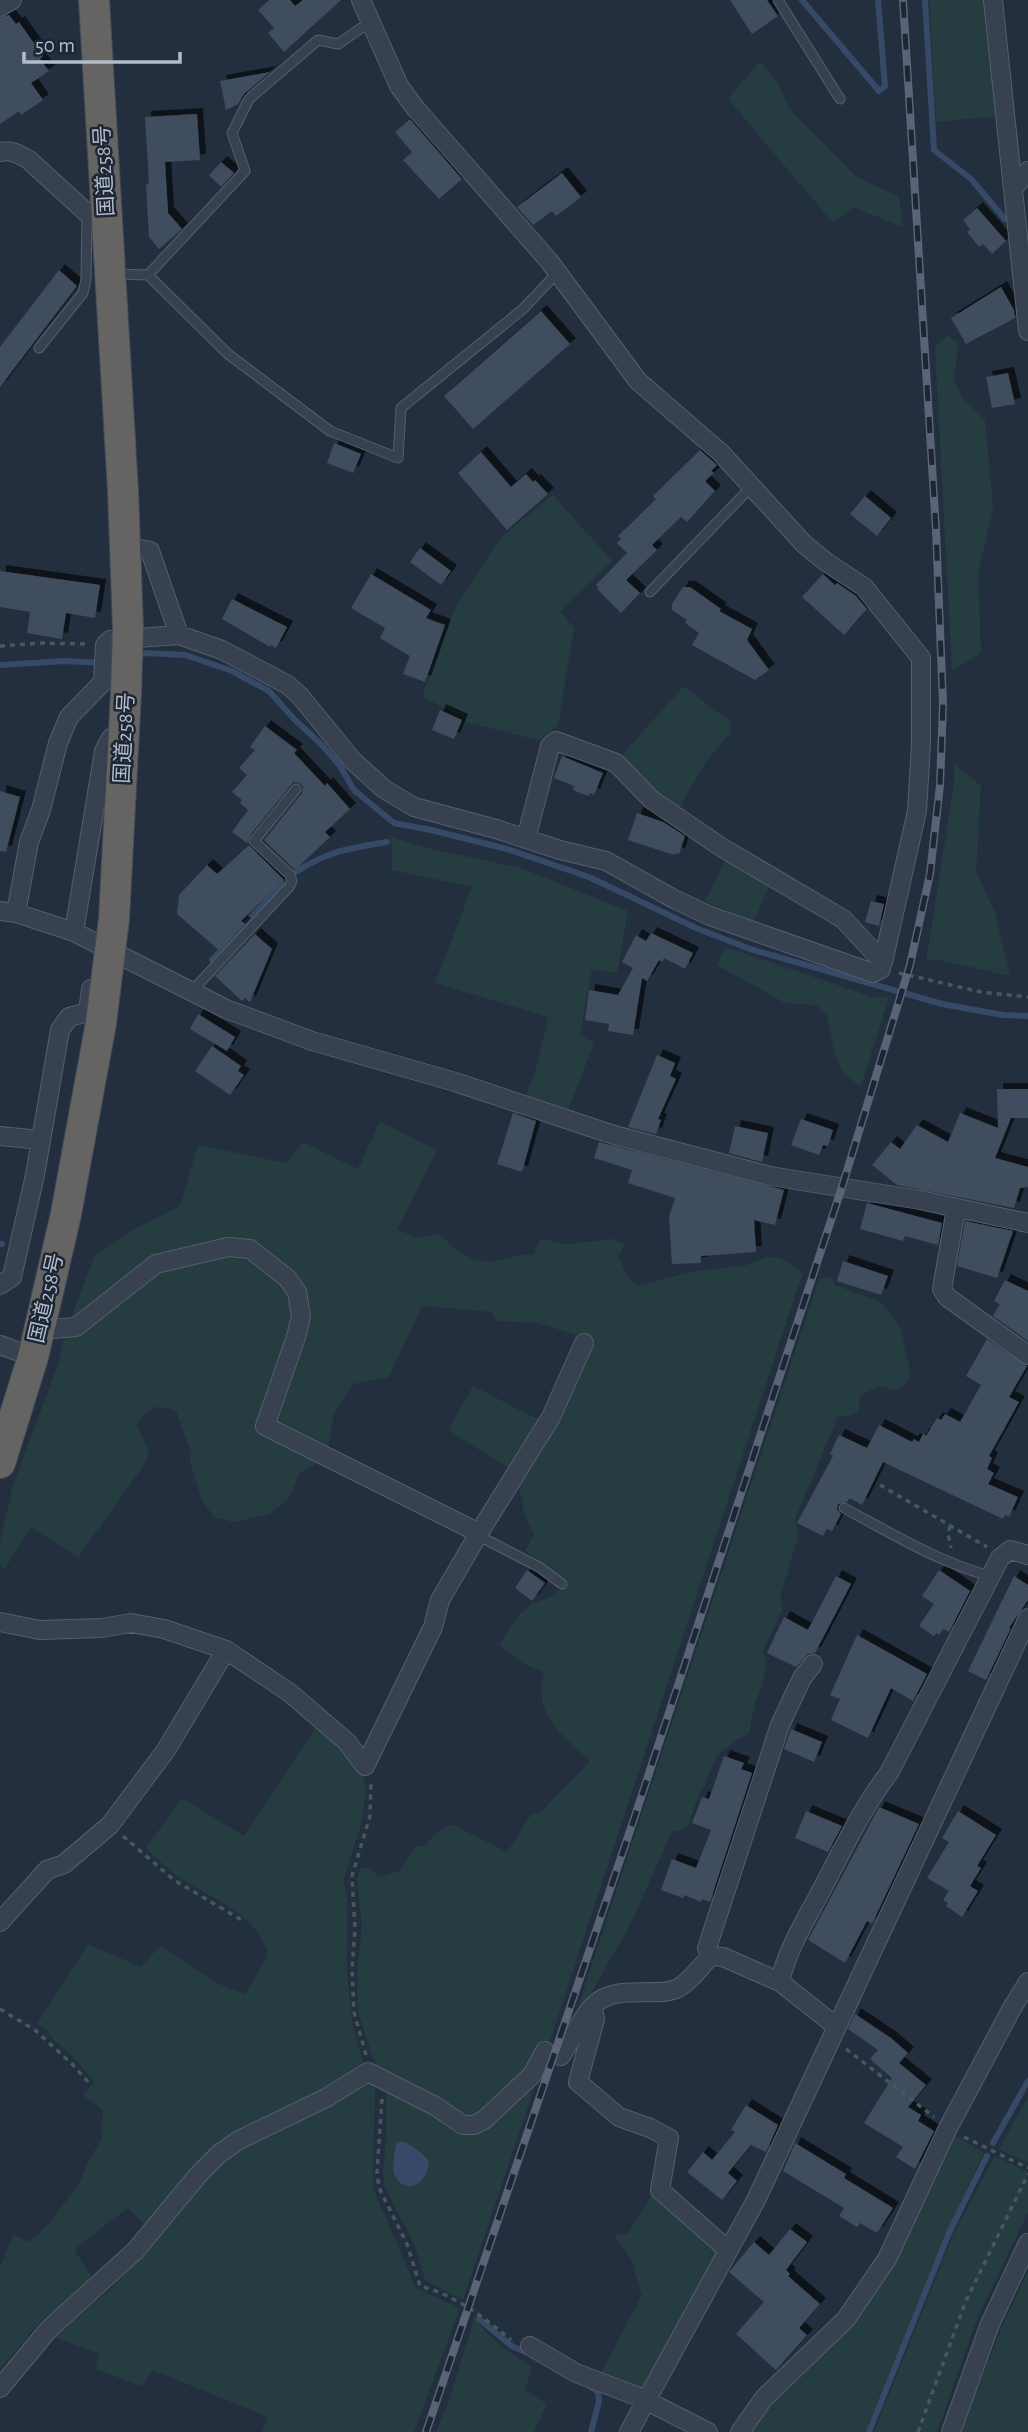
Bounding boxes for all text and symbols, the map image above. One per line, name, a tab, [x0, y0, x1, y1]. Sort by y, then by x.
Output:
scale bar	[24, 21, 180, 65]
text: 50 m	[35, 35, 75, 56]
street label: 国道258号	[91, 125, 117, 217]
street label: 国道258号	[111, 692, 137, 784]
street label: 国道258号	[25, 1251, 67, 1345]

